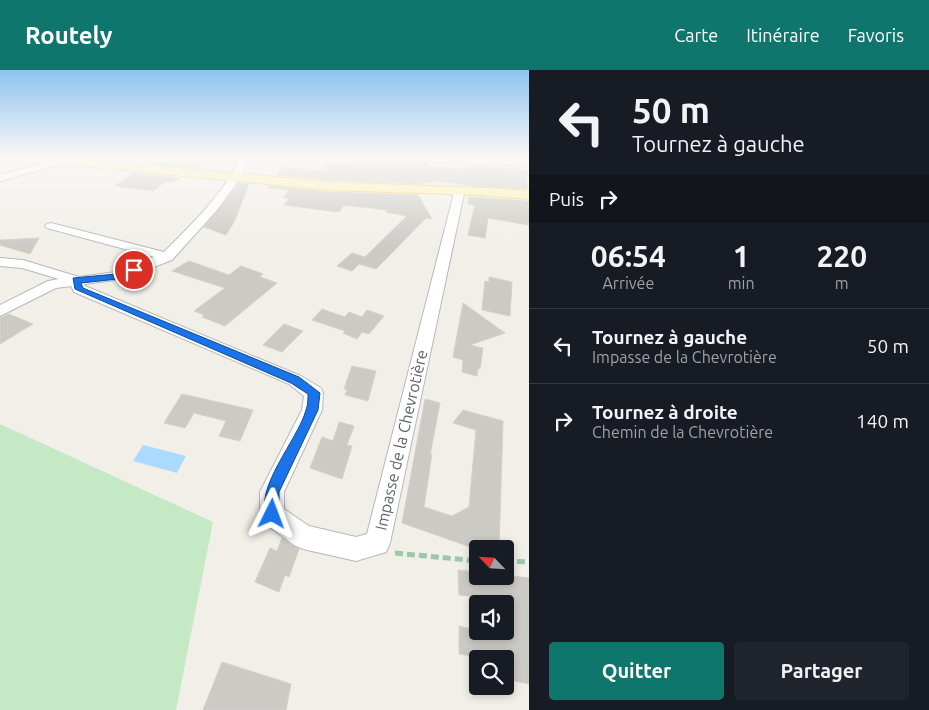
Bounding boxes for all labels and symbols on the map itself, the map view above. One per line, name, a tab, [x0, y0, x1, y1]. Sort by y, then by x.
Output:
pin	[113, 249, 155, 291]
street label: Impasse de la Chevrotière	[371, 348, 431, 532]
position arrow	[245, 487, 297, 539]
north arrow	[469, 540, 514, 585]

